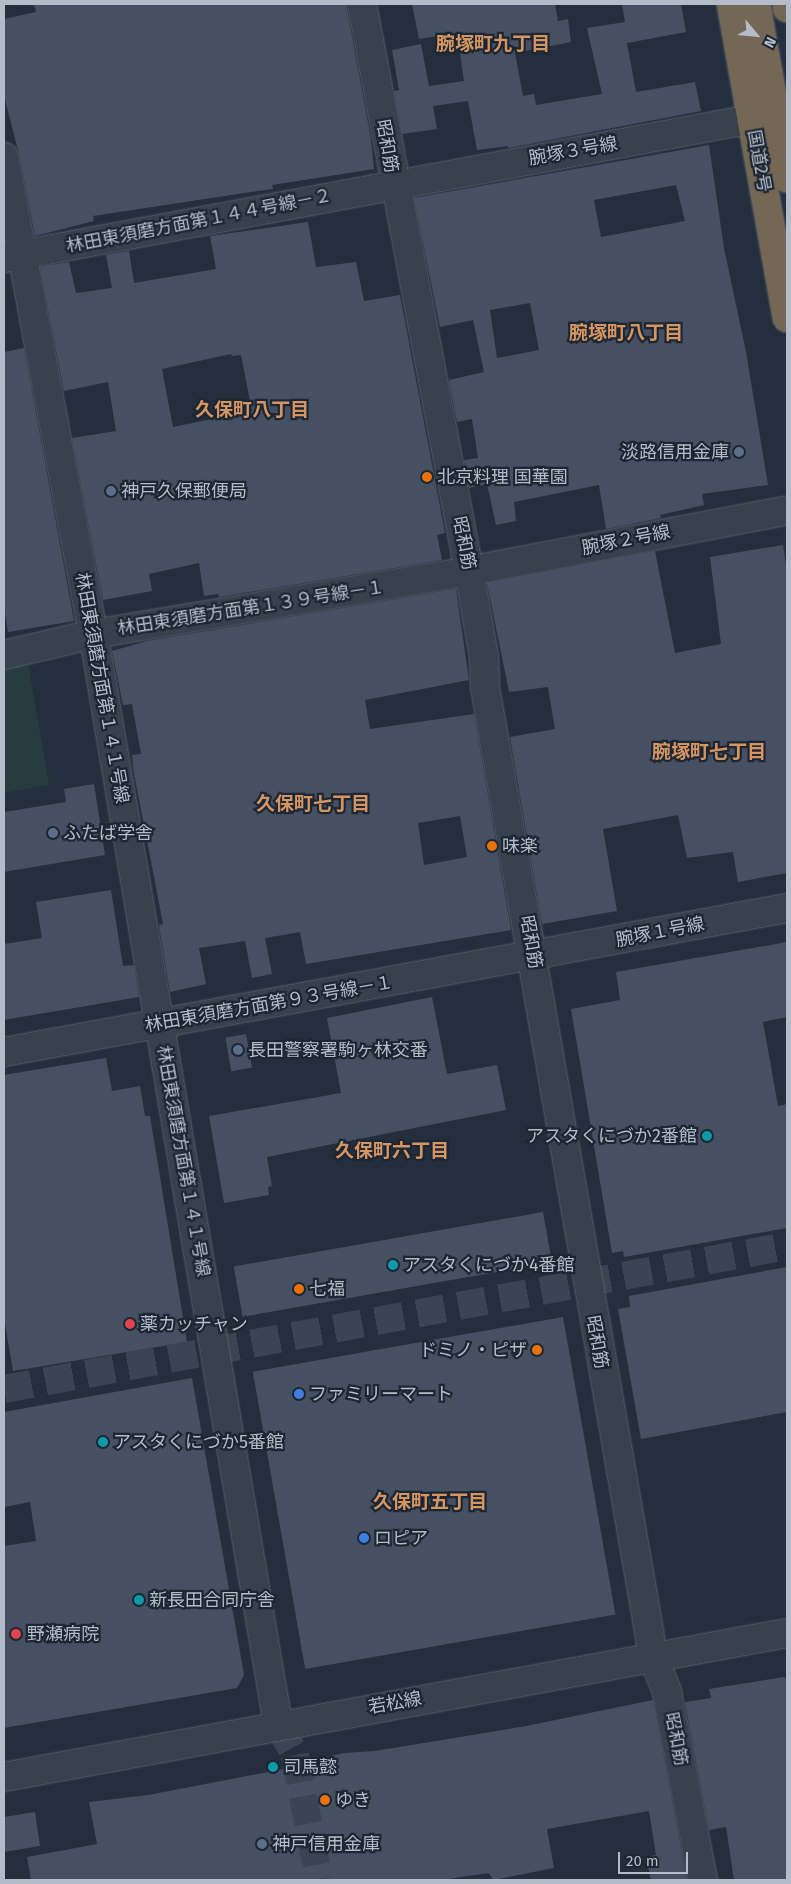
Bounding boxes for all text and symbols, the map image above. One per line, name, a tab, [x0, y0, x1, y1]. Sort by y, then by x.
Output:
north arrow	[731, 10, 781, 60]
district label: 腕塚町九丁目	[436, 33, 550, 55]
text: N	[760, 34, 779, 50]
street label: 昭和筋	[372, 118, 402, 174]
street label: 国道2号	[743, 128, 775, 194]
street label: 腕塚３号線	[527, 133, 619, 169]
street label: 林田東須磨方面第１４４号線－２	[64, 185, 334, 257]
district label: 腕塚町八丁目	[569, 322, 683, 344]
district label: 久保町八丁目	[195, 399, 309, 421]
place label: 淡路信用金庫	[621, 441, 729, 463]
marker: 淡路信用金庫	[733, 446, 745, 458]
place label: 北京料理 国華園	[437, 466, 568, 488]
marker: 北京料理 国華園	[421, 471, 433, 483]
place label: 神戸久保郵便局	[121, 480, 247, 502]
marker: 神戸久保郵便局	[105, 485, 117, 497]
street label: 昭和筋	[448, 514, 480, 572]
street label: 腕塚２号線	[580, 521, 672, 559]
street label: 林田東須磨方面第１４１号線	[71, 571, 133, 805]
street label: 林田東須磨方面第１３９号線－１	[116, 576, 386, 640]
district label: 腕塚町七丁目	[652, 741, 766, 763]
district label: 久保町七丁目	[256, 793, 370, 815]
place label: ふたば学舎	[63, 822, 153, 844]
marker: ふたば学舎	[47, 827, 59, 839]
place label: 味楽	[502, 835, 538, 857]
marker: 味楽	[486, 840, 498, 852]
street label: 腕塚１号線	[614, 913, 706, 951]
street label: 昭和筋	[516, 914, 546, 970]
street label: 林田東須磨方面第９３号線－１	[143, 971, 395, 1037]
place label: 長田警察署駒ヶ林交番	[248, 1039, 428, 1061]
street label: 林田東須磨方面第１４１号線	[152, 1044, 214, 1278]
marker: 長田警察署駒ヶ林交番	[232, 1044, 244, 1056]
place label: アスタくにづか2番館	[526, 1125, 697, 1147]
marker: アスタくにづか2番館	[701, 1130, 713, 1142]
district label: 久保町六丁目	[335, 1140, 449, 1162]
place label: アスタくにづか4番館	[403, 1254, 575, 1276]
marker: アスタくにづか4番館	[387, 1259, 399, 1271]
place label: 七福	[309, 1278, 345, 1300]
marker: 七福	[293, 1283, 305, 1295]
place label: 薬カッチャン	[140, 1313, 248, 1335]
street label: 昭和筋	[582, 1314, 612, 1370]
marker: 薬カッチャン	[124, 1318, 136, 1330]
place label: ドミノ・ピザ	[419, 1339, 527, 1361]
marker: ドミノ・ピザ	[531, 1344, 543, 1356]
place label: ファミリーマート	[309, 1383, 453, 1405]
marker: ファミリーマート	[293, 1388, 305, 1400]
place label: アスタくにづか5番館	[113, 1431, 284, 1453]
marker: アスタくにづか5番館	[97, 1436, 109, 1448]
district label: 久保町五丁目	[373, 1491, 487, 1513]
place label: ロピア	[374, 1527, 428, 1549]
marker: ロピア	[358, 1532, 370, 1544]
place label: 新長田合同庁舎	[149, 1589, 275, 1611]
marker: 新長田合同庁舎	[133, 1594, 145, 1606]
place label: 野瀬病院	[27, 1623, 99, 1645]
marker: 野瀬病院	[9, 1627, 23, 1641]
street label: 若松線	[367, 1688, 423, 1718]
street label: 昭和筋	[660, 1710, 692, 1768]
place label: 司馬懿	[283, 1756, 337, 1778]
marker: 司馬懿	[267, 1761, 279, 1773]
place label: ゆき	[335, 1789, 371, 1811]
marker: ゆき	[319, 1794, 331, 1806]
place label: 神戸信用金庫	[272, 1833, 380, 1855]
marker: 神戸信用金庫	[256, 1838, 268, 1850]
scale bar	[621, 1842, 691, 1874]
text: 20 m	[626, 1852, 659, 1870]

